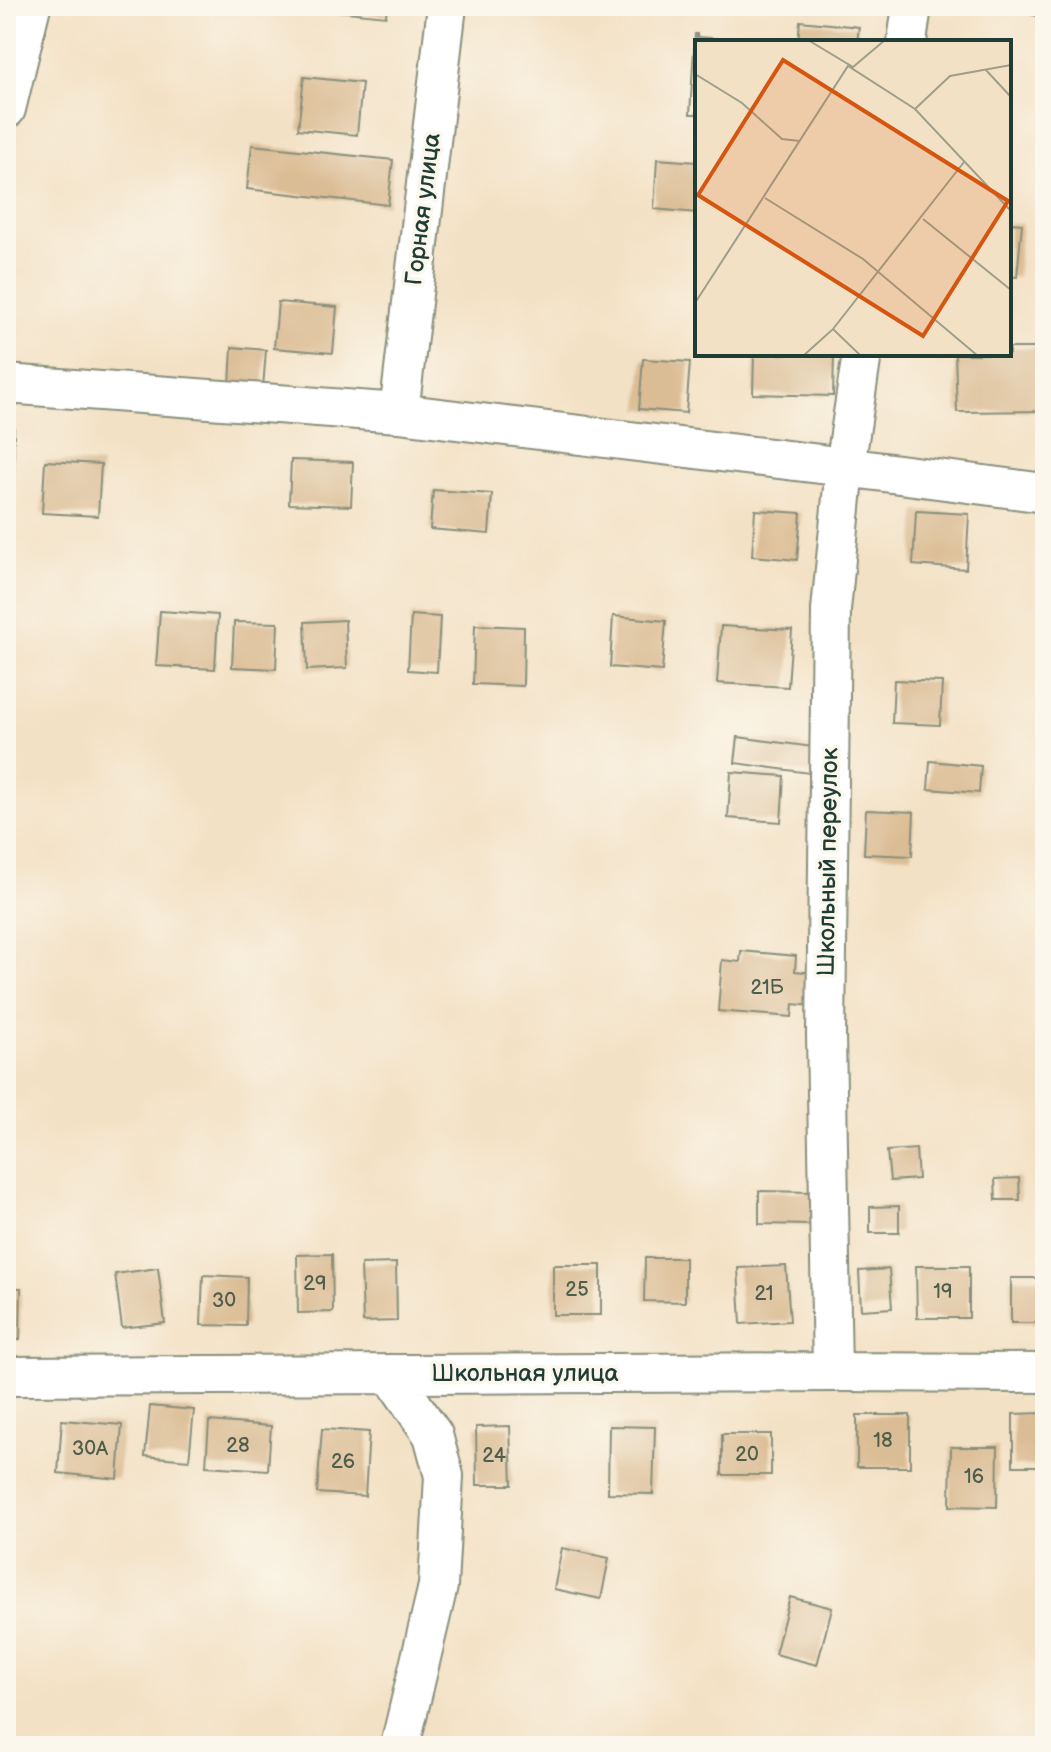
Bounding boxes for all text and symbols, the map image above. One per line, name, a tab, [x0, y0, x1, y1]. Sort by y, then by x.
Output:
inset map	[695, 40, 1011, 356]
street label: Горная улица	[399, 131, 447, 287]
street label: Школьный переулок	[812, 747, 844, 977]
house number: 21Б	[750, 976, 784, 1000]
house number: 29	[303, 1272, 327, 1296]
house number: 25	[565, 1278, 589, 1302]
house number: 19	[933, 1280, 953, 1304]
house number: 21	[754, 1282, 774, 1306]
house number: 30	[212, 1289, 236, 1313]
street label: Школьная улица	[431, 1359, 619, 1388]
house number: 18	[873, 1429, 893, 1453]
house number: 28	[226, 1434, 250, 1458]
house number: 30А	[72, 1437, 109, 1461]
house number: 20	[735, 1443, 759, 1467]
house number: 24	[482, 1444, 506, 1468]
house number: 26	[331, 1450, 355, 1474]
house number: 16	[964, 1465, 984, 1489]

